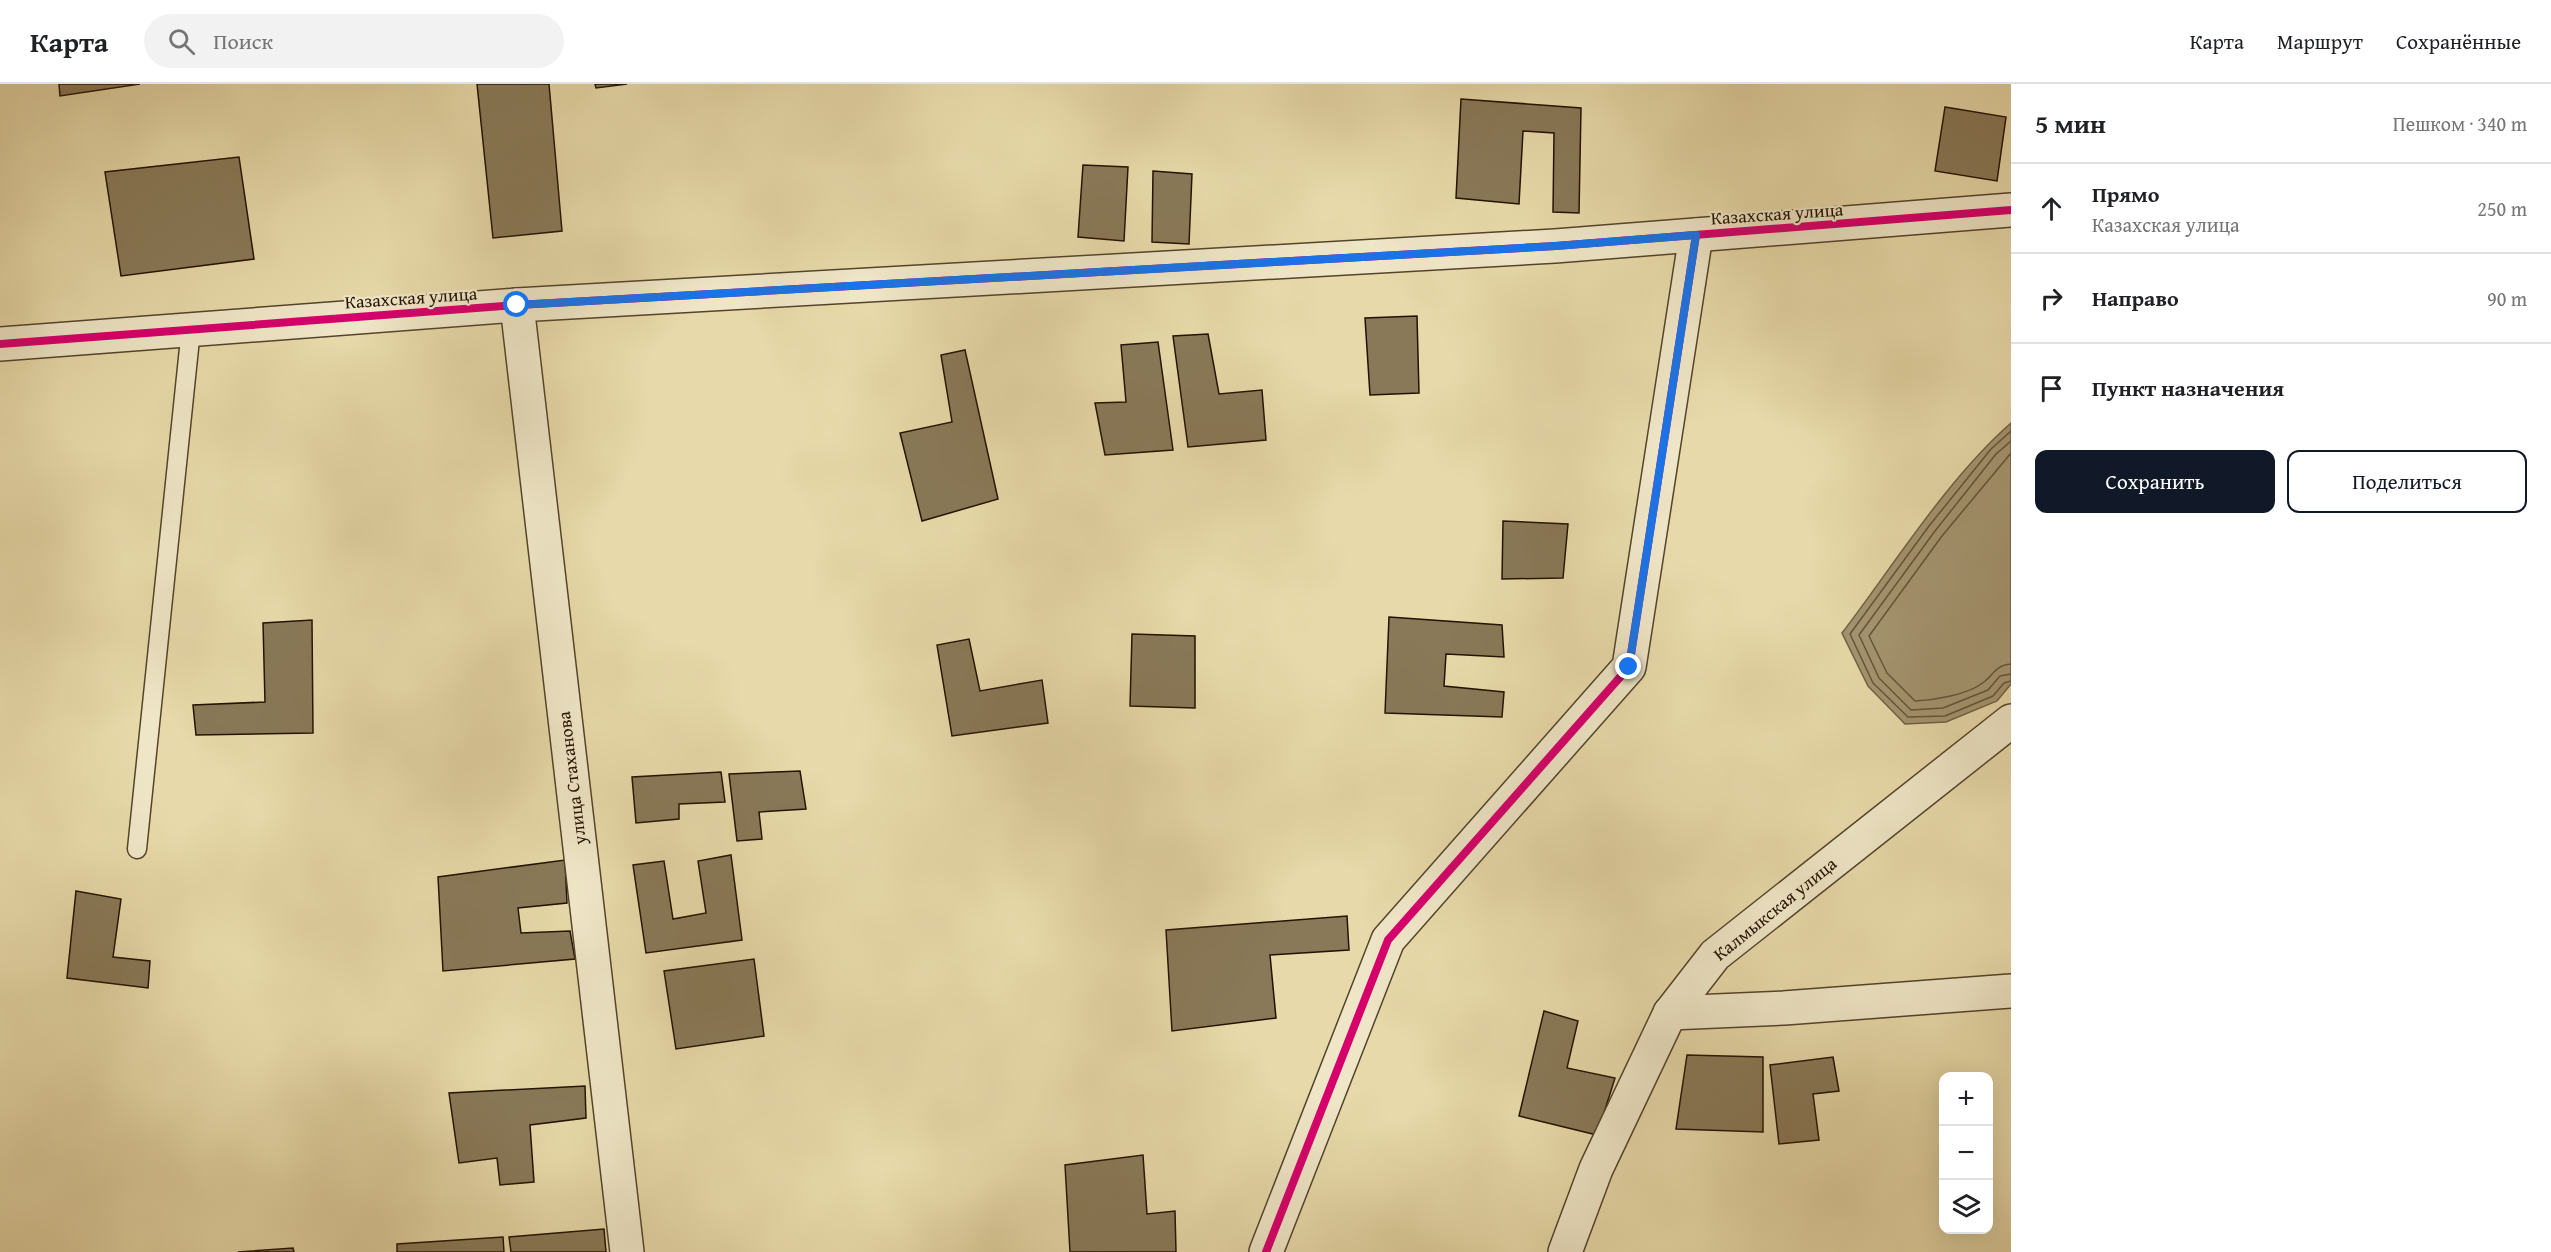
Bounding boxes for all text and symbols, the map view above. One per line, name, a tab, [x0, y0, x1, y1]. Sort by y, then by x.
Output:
search box	[144, 14, 564, 68]
text: Карта	[30, 21, 108, 62]
icon: search	[165, 25, 198, 58]
text: Поиск	[213, 25, 273, 57]
text: Карта	[2190, 26, 2244, 57]
text: Маршрут	[2277, 26, 2363, 57]
text: Сохранённые	[2396, 26, 2521, 57]
text: 5 мин	[2035, 104, 2106, 143]
text: Пешком · 340 m	[2393, 109, 2527, 138]
text: Прямо	[2092, 178, 2159, 210]
icon: ahead	[2035, 192, 2068, 225]
text: 250 m	[2477, 194, 2527, 223]
street label: Казахская улица	[1710, 195, 1845, 232]
text: Казахская улица	[2092, 210, 2240, 239]
street label: Казахская улица	[344, 279, 479, 316]
icon: right	[2035, 282, 2068, 315]
text: Направо	[2092, 282, 2179, 314]
text: 90 m	[2487, 284, 2527, 313]
route start	[503, 291, 529, 317]
icon: arrive	[2035, 372, 2068, 405]
text: Пункт назначения	[2092, 372, 2284, 404]
button: Сохранить	[2035, 450, 2275, 513]
button: Поделиться	[2287, 450, 2527, 513]
route end	[1615, 653, 1641, 679]
street label: улица Стаханова	[550, 709, 593, 847]
street label: Калмыкская улица	[1707, 850, 1843, 967]
map controls	[1939, 1072, 1993, 1234]
button: +	[1939, 1072, 1993, 1126]
button: −	[1939, 1126, 1993, 1180]
button: layers	[1939, 1180, 1993, 1234]

